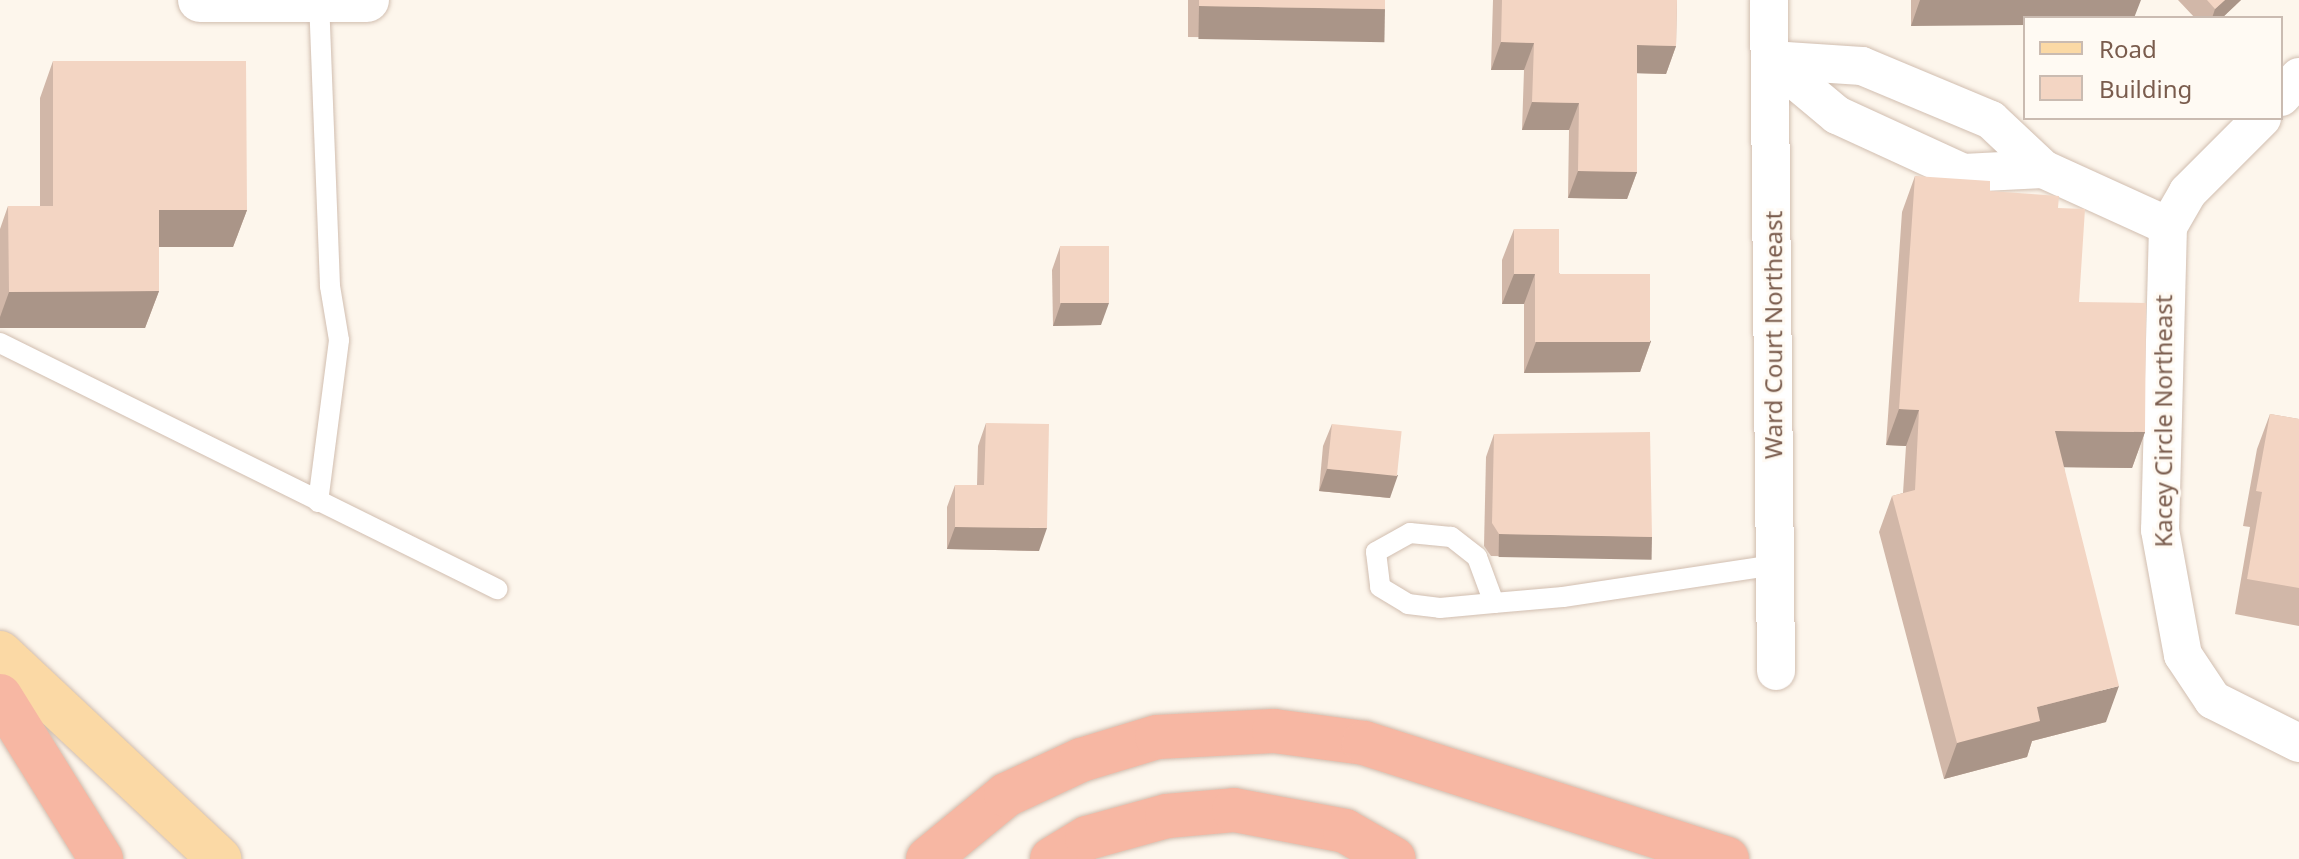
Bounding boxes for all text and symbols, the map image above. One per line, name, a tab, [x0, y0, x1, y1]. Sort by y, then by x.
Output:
legend	[2023, 16, 2283, 120]
text: Road	[2099, 32, 2157, 65]
text: Building	[2099, 72, 2192, 105]
street label: Ward Court Northeast	[1759, 211, 1787, 459]
street label: Kacey Circle Northeast	[2149, 295, 2177, 547]

